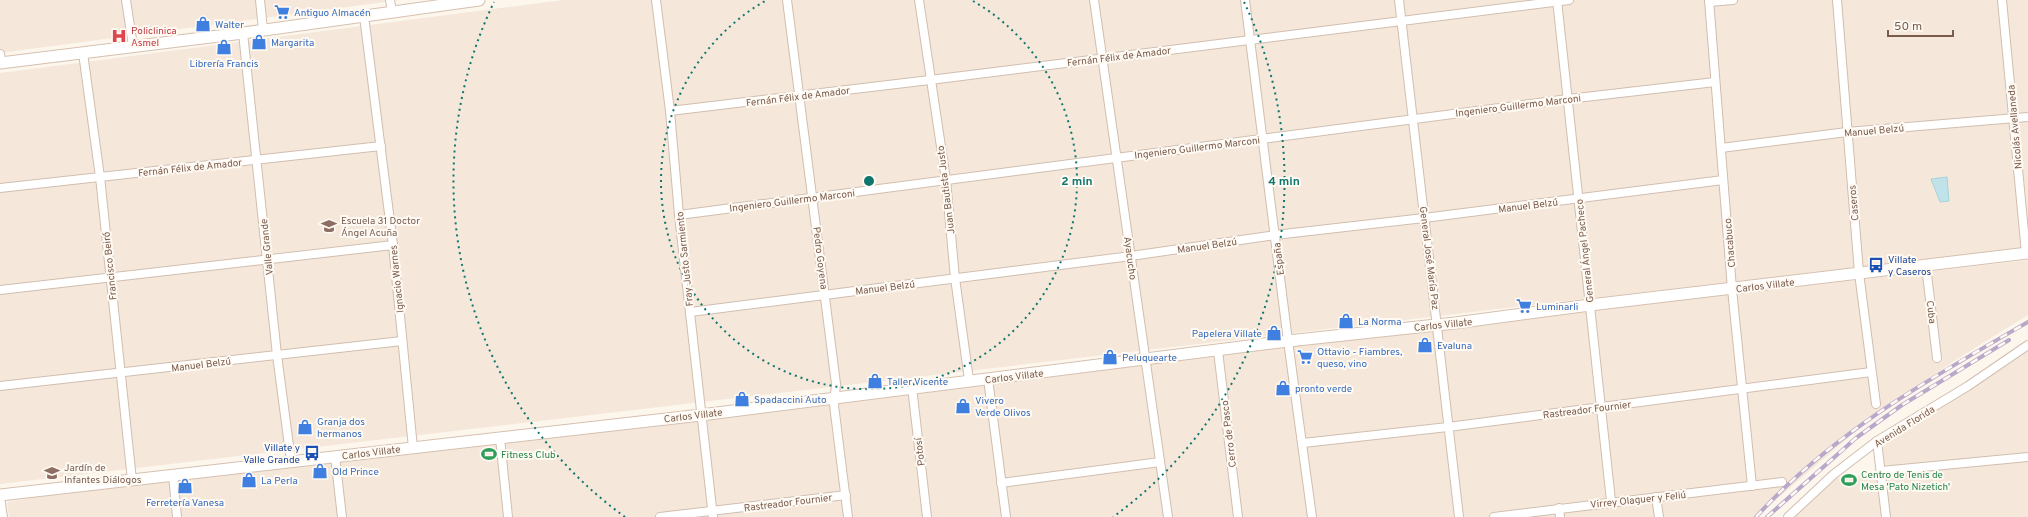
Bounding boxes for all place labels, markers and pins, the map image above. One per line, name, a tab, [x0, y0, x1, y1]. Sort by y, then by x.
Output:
supermarket icon: Antiguo Almacén	[273, 3, 291, 21]
place label: Antiguo Almacén	[294, 7, 371, 20]
shop icon: Walter	[194, 15, 212, 33]
place label: Walter	[215, 19, 244, 32]
place label: Policlinica Asmel	[131, 25, 177, 50]
hospital icon: Policlinica Asmel	[110, 27, 128, 45]
shop icon: Margarita	[250, 33, 268, 51]
place label: Margarita	[271, 37, 314, 50]
shop icon: Librería Francis	[215, 38, 233, 56]
place label: Librería Francis	[190, 58, 259, 71]
centre of rings	[862, 174, 876, 188]
place label: Escuela 31 Doctor Ángel Acuña	[341, 215, 420, 240]
school or university icon: Escuela 31 Doctor Ángel Acuña	[320, 217, 338, 235]
place label: Villate y Caseros	[1888, 254, 1932, 279]
bus stop icon: Villate y Caseros	[1867, 256, 1885, 274]
supermarket icon: Luminarli	[1515, 297, 1533, 315]
place label: Luminarli	[1536, 301, 1578, 314]
shop icon: La Norma	[1337, 312, 1355, 330]
place label: La Norma	[1358, 316, 1401, 329]
shop icon: Papelera Villate	[1265, 324, 1283, 342]
place label: Papelera Villate	[1192, 328, 1262, 341]
shop icon: Evaluna	[1416, 336, 1434, 354]
place label: Evaluna	[1437, 340, 1472, 353]
place label: Ottavio - Fiambres, queso, vino	[1317, 346, 1402, 371]
shop icon: Peluquearte	[1101, 348, 1119, 366]
supermarket icon: Ottavio - Fiambres, queso, vino	[1296, 348, 1314, 366]
place label: Peluquearte	[1122, 352, 1177, 365]
shop icon: Taller Vicente	[866, 372, 884, 390]
place label: Taller Vicente	[887, 376, 948, 389]
shop icon: pronto verde	[1274, 379, 1292, 397]
place label: pronto verde	[1295, 383, 1352, 396]
shop icon: Spadaccini Auto	[733, 390, 751, 408]
place label: Spadaccini Auto	[754, 394, 827, 407]
place label: Vivero Verde Olivos	[975, 395, 1031, 420]
shop icon: Vivero Verde Olivos	[954, 397, 972, 415]
place label: Granja dos hermanos	[317, 416, 365, 441]
shop icon: Granja dos hermanos	[296, 418, 314, 436]
place label: Villate y Valle Grande	[243, 442, 300, 467]
bus stop icon: Villate y Valle Grande	[303, 444, 321, 462]
sports icon: Fitness Club	[480, 445, 498, 463]
place label: Fitness Club	[501, 449, 556, 462]
place label: Jardín de Infantes Diálogos	[64, 462, 142, 487]
shop icon: Old Prince	[311, 462, 329, 480]
school or university icon: Jardín de Infantes Diálogos	[43, 464, 61, 482]
place label: Old Prince	[332, 466, 379, 479]
place label: Centro de Tenis de Mesa 'Pato Nizetich'	[1861, 469, 1950, 494]
shop icon: La Perla	[240, 471, 258, 489]
sports icon: Centro de Tenis de Mesa 'Pato Nizetich'	[1840, 471, 1858, 489]
place label: La Perla	[261, 475, 298, 488]
shop icon: Ferretería Vanesa	[176, 477, 194, 495]
place label: Ferretería Vanesa	[146, 497, 224, 510]

